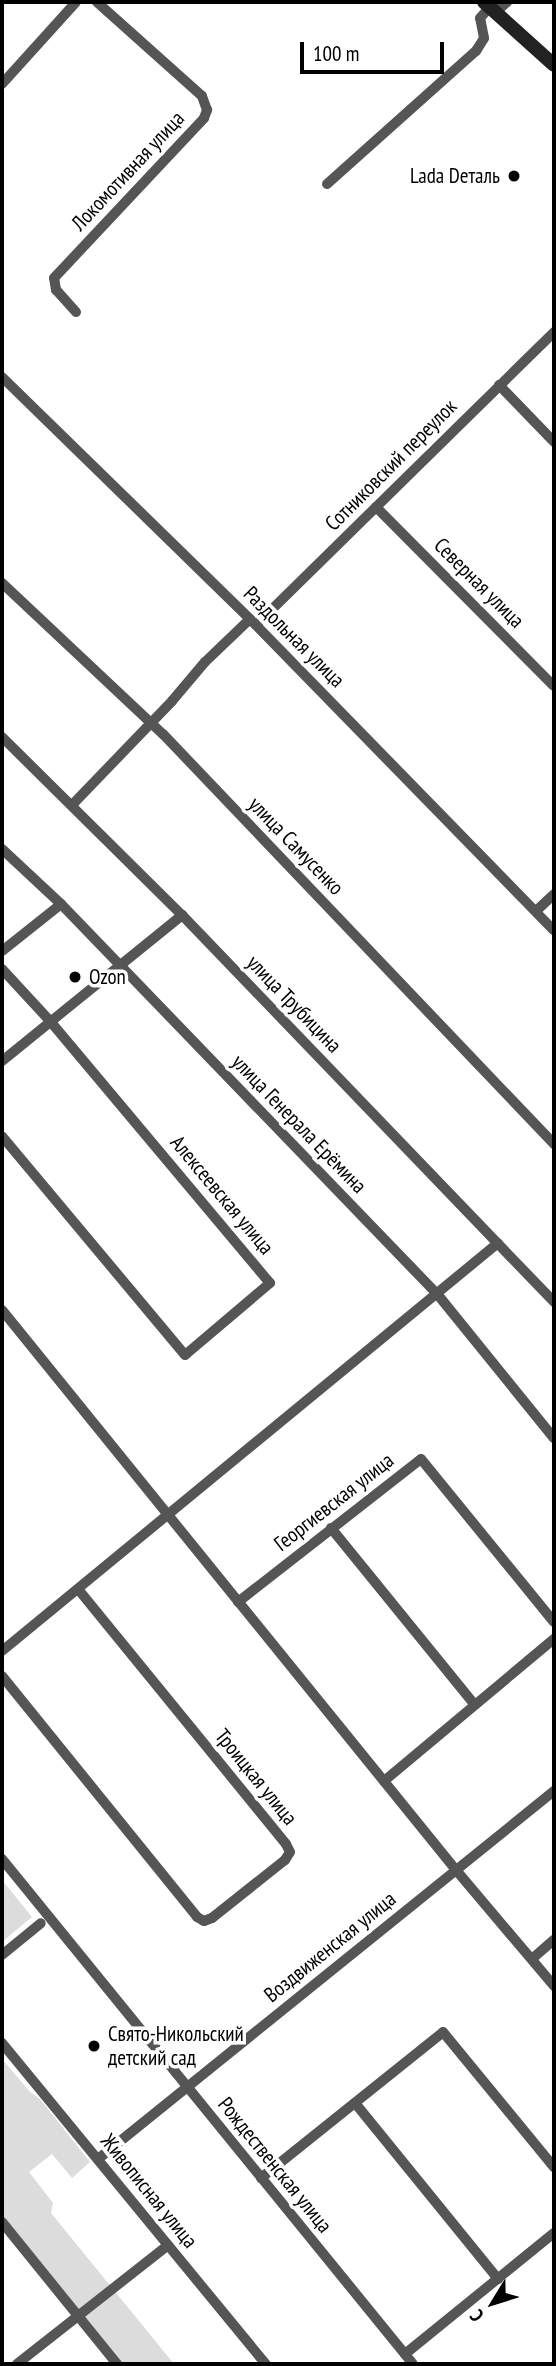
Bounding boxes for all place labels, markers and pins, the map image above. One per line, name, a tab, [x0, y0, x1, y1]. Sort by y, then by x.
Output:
place label: Lada Dеталь	[410, 163, 500, 189]
marker: Lada Dеталь	[506, 168, 522, 184]
place label: Ozon	[89, 964, 126, 990]
marker: Ozon	[67, 969, 83, 985]
place label: Свято-Никольский детский сад	[108, 2021, 244, 2071]
marker: Свято-Никольский детский сад	[86, 2038, 102, 2054]

